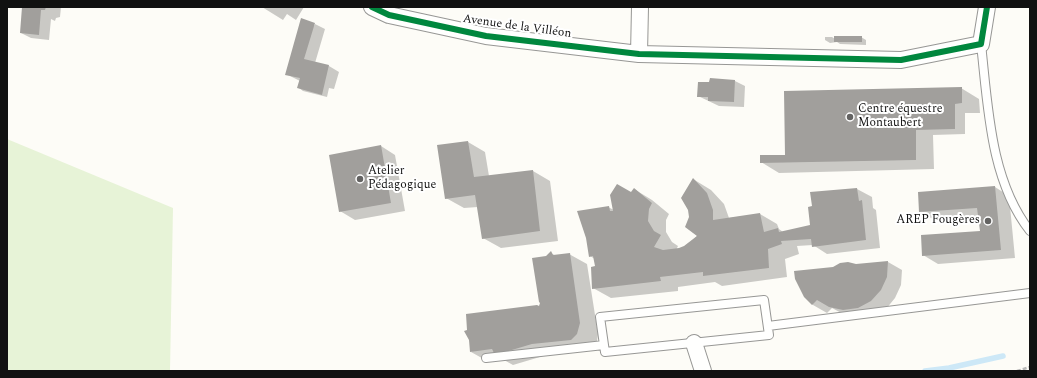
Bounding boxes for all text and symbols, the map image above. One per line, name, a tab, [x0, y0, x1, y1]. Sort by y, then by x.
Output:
street label: Avenue de la Villéon	[462, 12, 572, 42]
place label: Centre équestre Montaubert	[858, 103, 942, 131]
marker: Centre équestre Montaubert	[845, 112, 855, 122]
place label: Atelier Pédagogique	[368, 165, 436, 193]
marker: Atelier Pédagogique	[355, 174, 365, 184]
place label: AREP Fougères	[896, 214, 980, 228]
marker: AREP Fougères	[983, 216, 993, 226]

